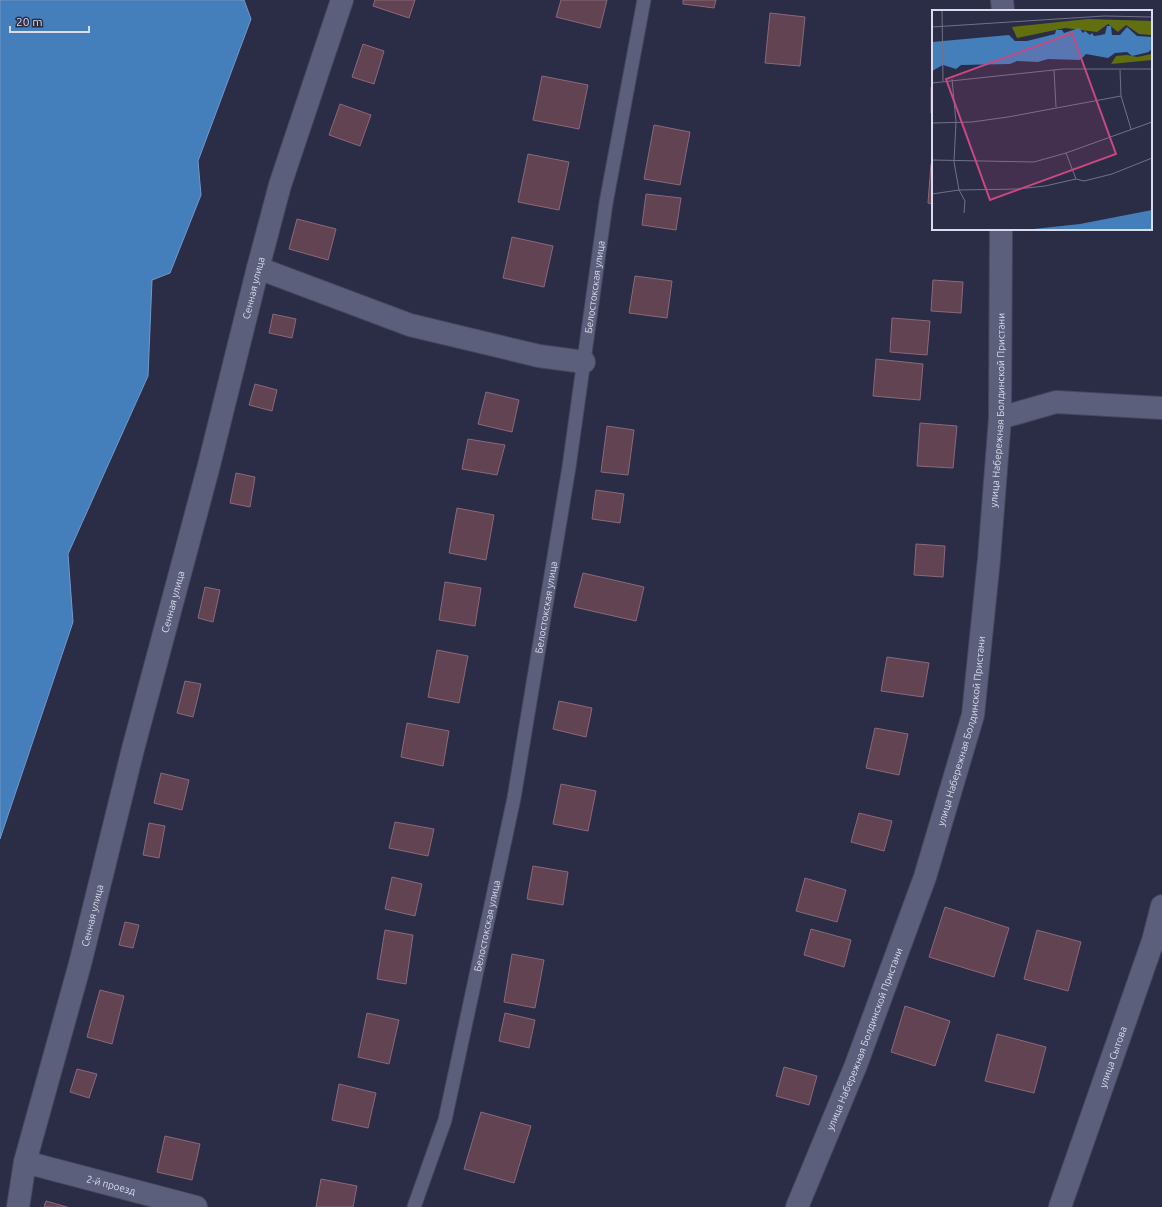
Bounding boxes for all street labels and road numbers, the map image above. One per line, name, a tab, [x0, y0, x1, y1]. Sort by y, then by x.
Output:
street label: Белостокская улица	[582, 240, 606, 334]
street label: Сенная улица	[240, 256, 266, 320]
street label: улица Набережная Болдинской Пристани	[988, 313, 1006, 508]
street label: Белостокская улица	[533, 560, 559, 654]
street label: Сенная улица	[159, 570, 186, 634]
street label: улица Набережная Болдинской Пристани	[935, 635, 987, 827]
street label: Белостокская улица	[471, 879, 502, 973]
street label: Сенная улица	[79, 883, 105, 948]
street label: улица Набережная Болдинской Пристани	[824, 946, 904, 1132]
street label: улица Сытова	[1097, 1025, 1128, 1089]
street label: 2-й проезд	[85, 1173, 137, 1196]

